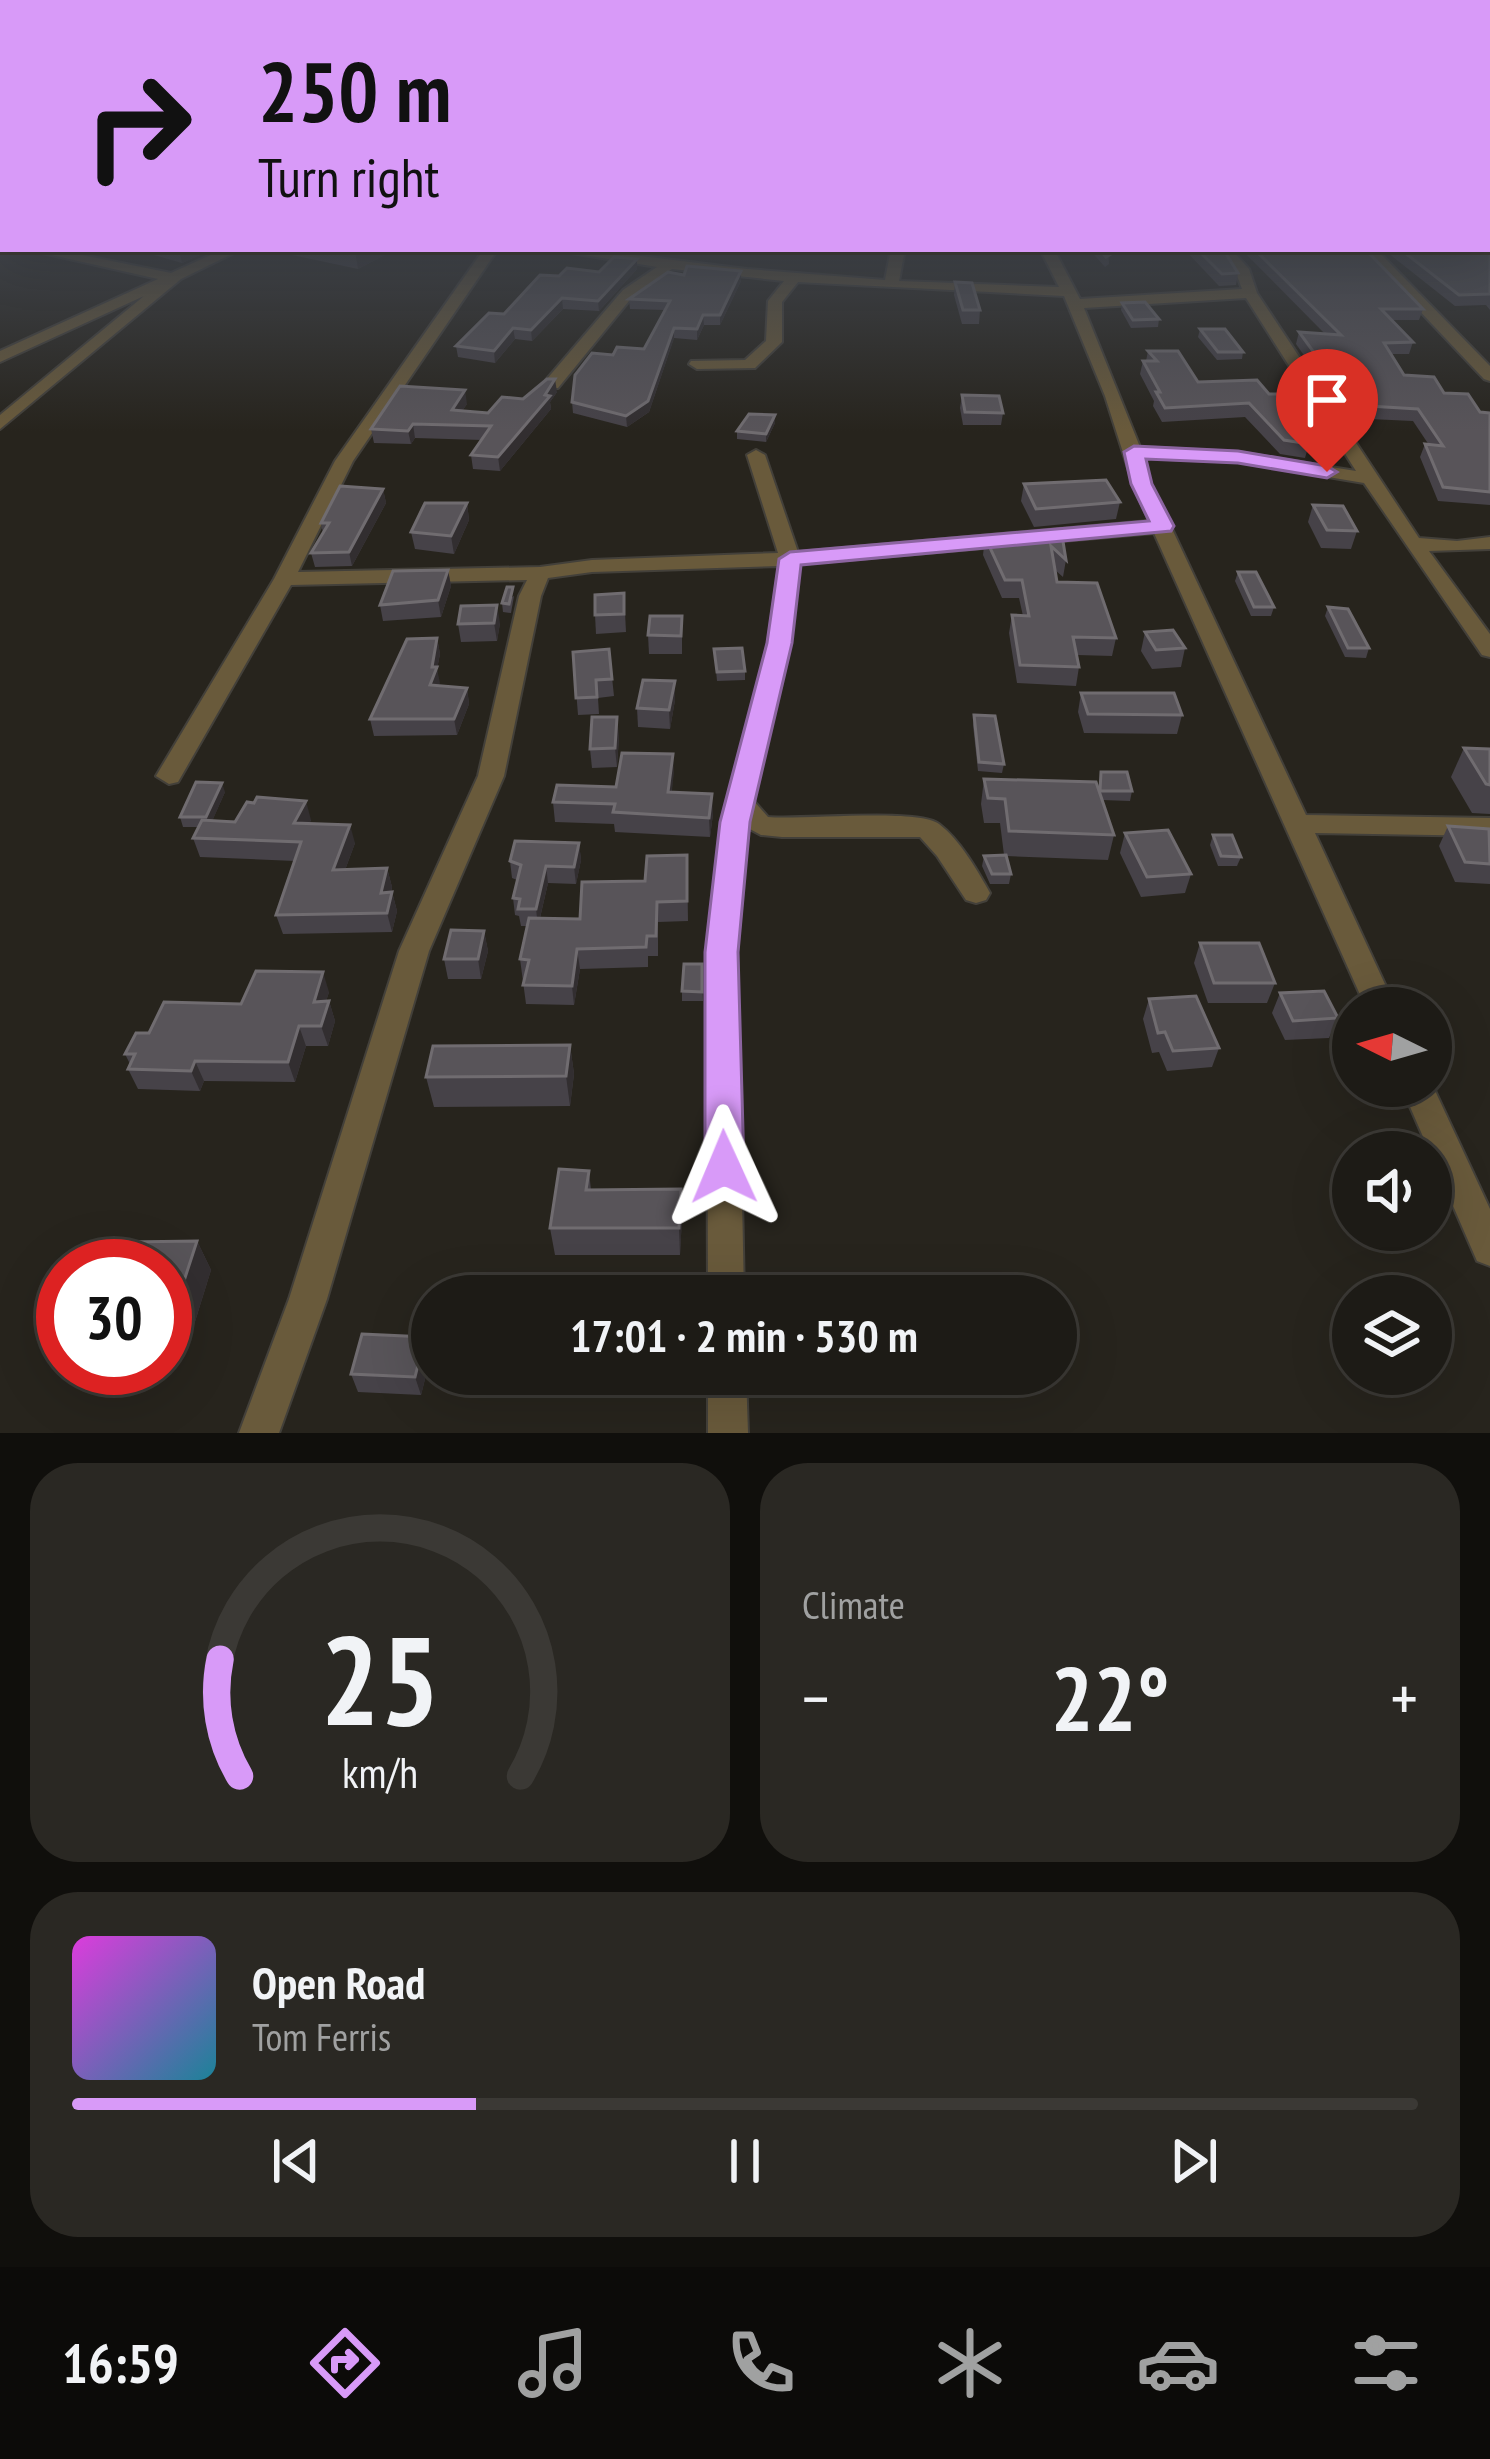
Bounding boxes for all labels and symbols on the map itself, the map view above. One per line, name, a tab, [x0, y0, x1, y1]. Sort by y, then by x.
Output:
pin	[1276, 349, 1378, 472]
north arrow	[1332, 987, 1452, 1107]
position arrow	[661, 1104, 787, 1230]
speed limit sign: 30	[36, 1239, 192, 1395]

